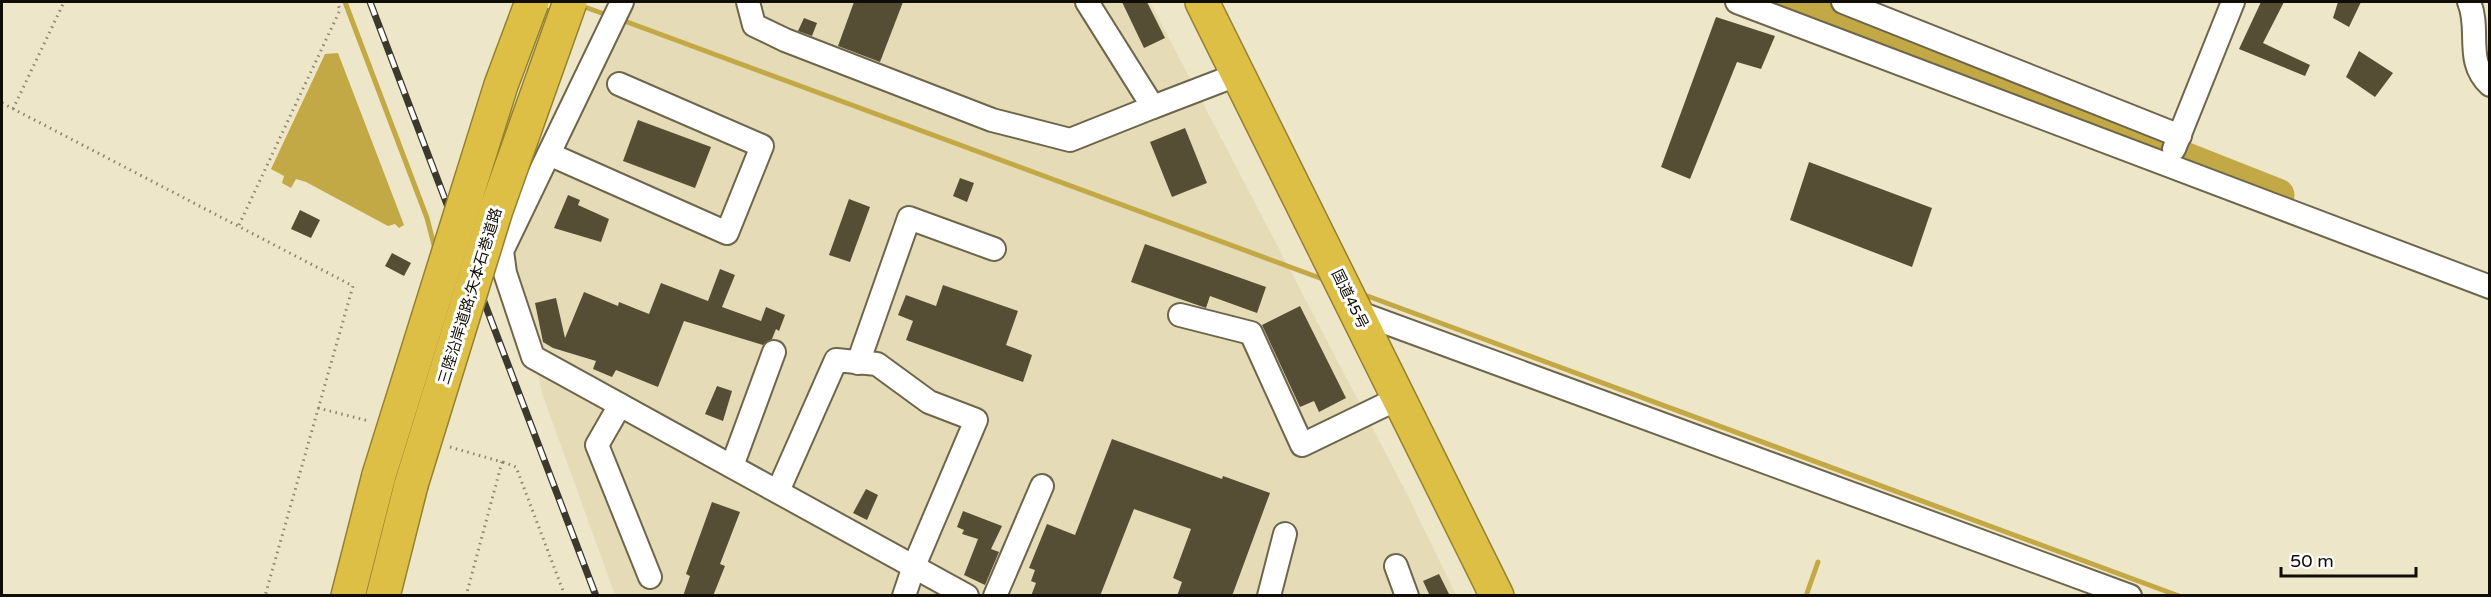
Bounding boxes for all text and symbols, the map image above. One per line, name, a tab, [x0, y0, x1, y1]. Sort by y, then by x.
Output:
street label: 三陸沿岸道路;矢本石巻道路	[435, 205, 505, 387]
street label: 国道45号	[1328, 266, 1372, 332]
scale bar	[2281, 540, 2416, 578]
text: 50 m	[2290, 550, 2334, 572]

